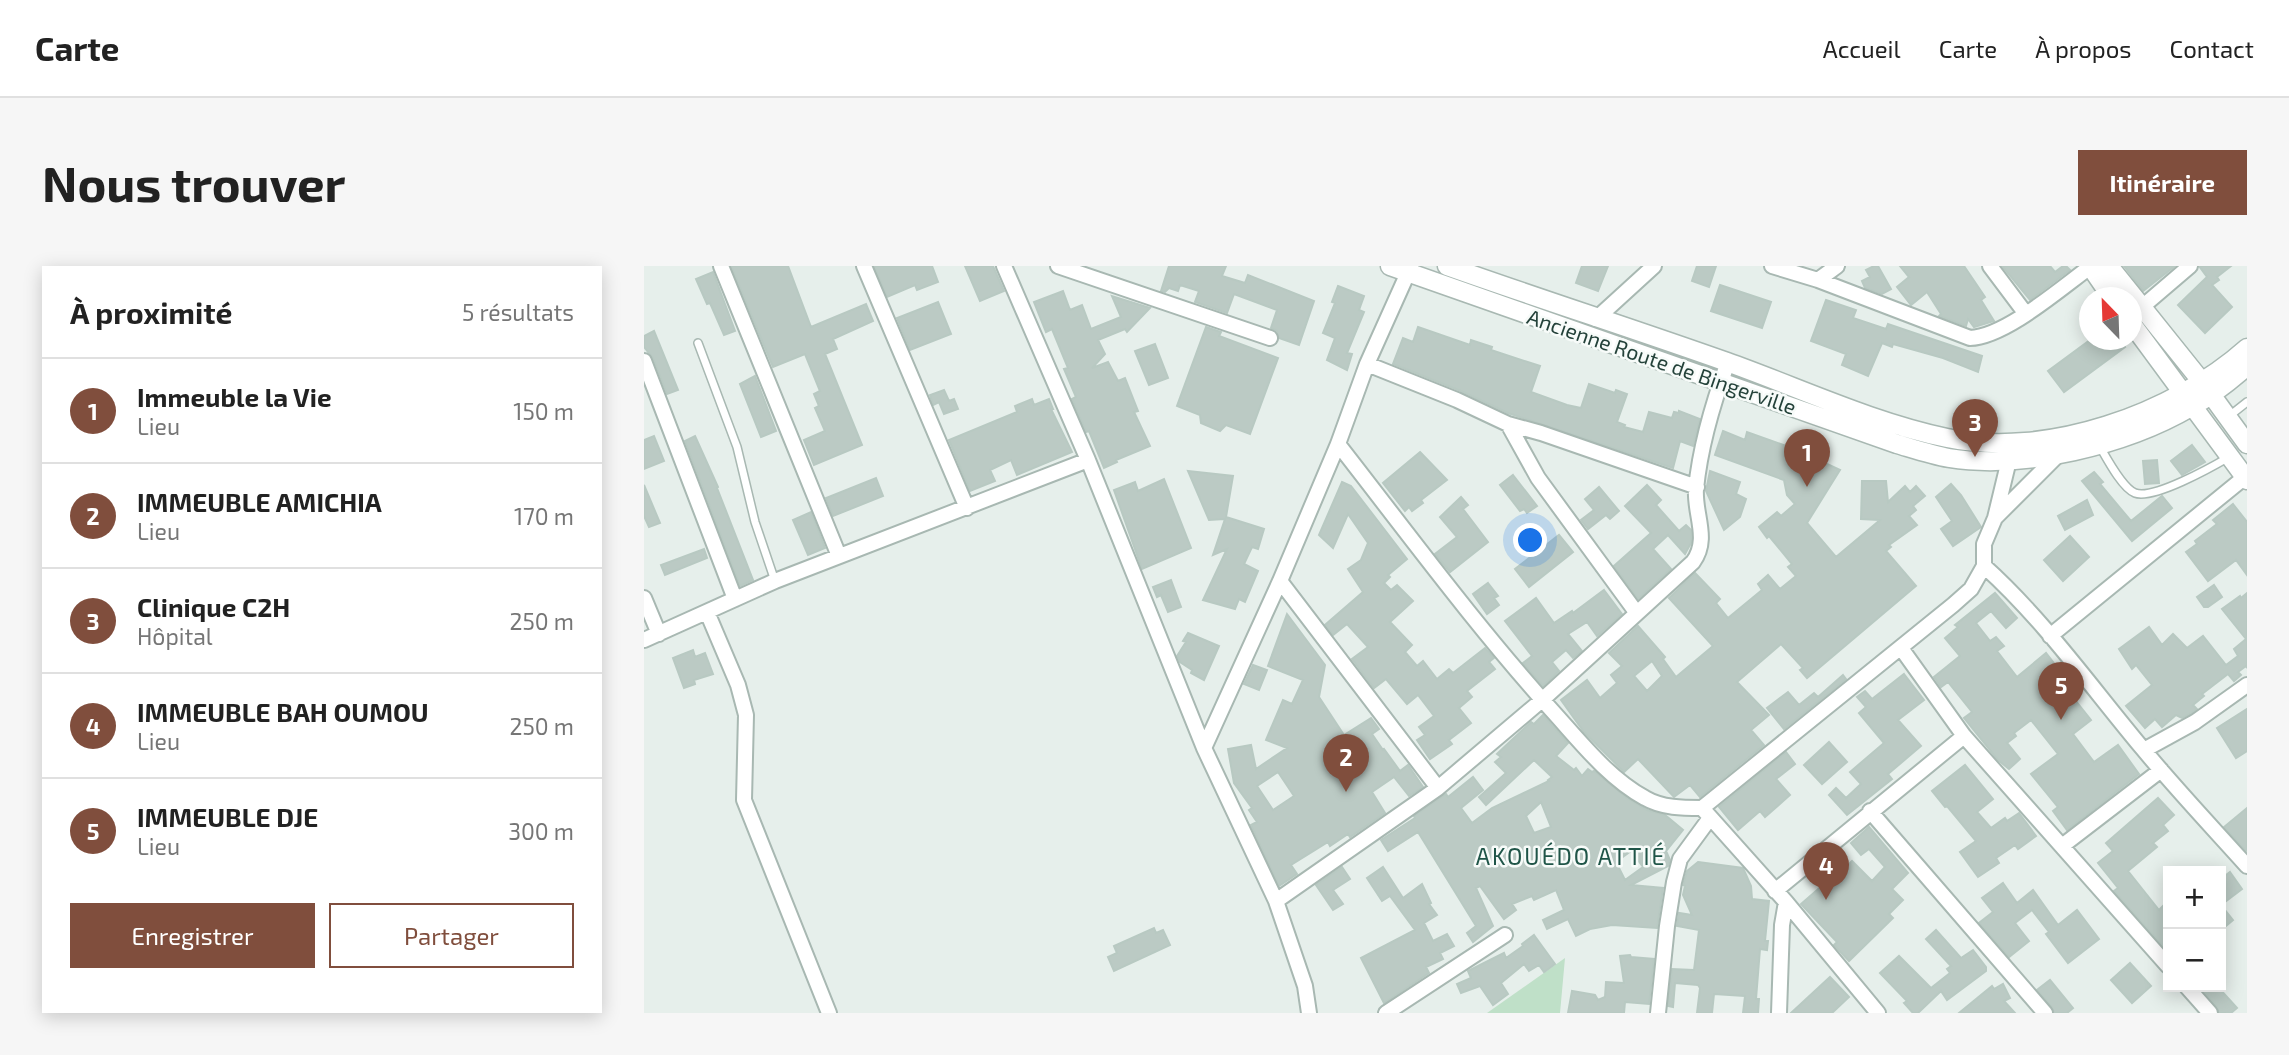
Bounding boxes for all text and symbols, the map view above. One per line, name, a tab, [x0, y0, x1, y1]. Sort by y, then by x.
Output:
text: Carte	[35, 28, 119, 68]
text: Accueil	[1823, 34, 1901, 63]
text: Carte	[1939, 34, 1997, 63]
text: À propos	[2035, 34, 2132, 63]
text: Contact	[2170, 34, 2254, 63]
button: Itinéraire	[2078, 150, 2247, 215]
text: Nous trouver	[42, 153, 346, 212]
north arrow	[2079, 287, 2142, 350]
text: À proximité	[70, 294, 232, 330]
text: 5 résultats	[462, 298, 574, 326]
street label: Ancienne Route de Bingerville	[1524, 303, 1800, 419]
text: Immeuble la Vie	[137, 381, 332, 412]
text: 1	[88, 397, 98, 425]
text: 150 m	[513, 397, 574, 425]
pin: 3	[1952, 399, 1998, 457]
text: Lieu	[137, 412, 180, 440]
pin: 1	[1784, 429, 1830, 487]
text: IMMEUBLE AMICHIA	[137, 486, 382, 517]
text: 2	[86, 502, 100, 530]
text: 170 m	[514, 502, 574, 530]
text: Lieu	[137, 517, 180, 545]
your location	[1513, 523, 1547, 557]
text: Clinique C2H	[137, 591, 290, 622]
text: 3	[86, 607, 100, 635]
text: 250 m	[510, 607, 574, 635]
text: Hôpital	[137, 622, 213, 650]
pin: 5	[2038, 662, 2084, 720]
text: IMMEUBLE BAH OUMOU	[137, 696, 429, 727]
text: 4	[86, 712, 100, 740]
text: 250 m	[510, 712, 574, 740]
text: Lieu	[137, 727, 180, 755]
pin: 2	[1323, 734, 1369, 792]
text: IMMEUBLE DJE	[137, 801, 318, 832]
text: 5	[87, 817, 99, 845]
text: 300 m	[508, 817, 574, 845]
text: Lieu	[137, 832, 180, 860]
district label: AKOUÉDO ATTIÉ	[1476, 842, 1666, 870]
pin: 4	[1803, 842, 1849, 900]
map controls	[2163, 866, 2226, 992]
button: +	[2163, 866, 2226, 929]
button: Enregistrer	[70, 903, 315, 968]
button: Partager	[329, 903, 574, 968]
button: −	[2163, 929, 2226, 992]

